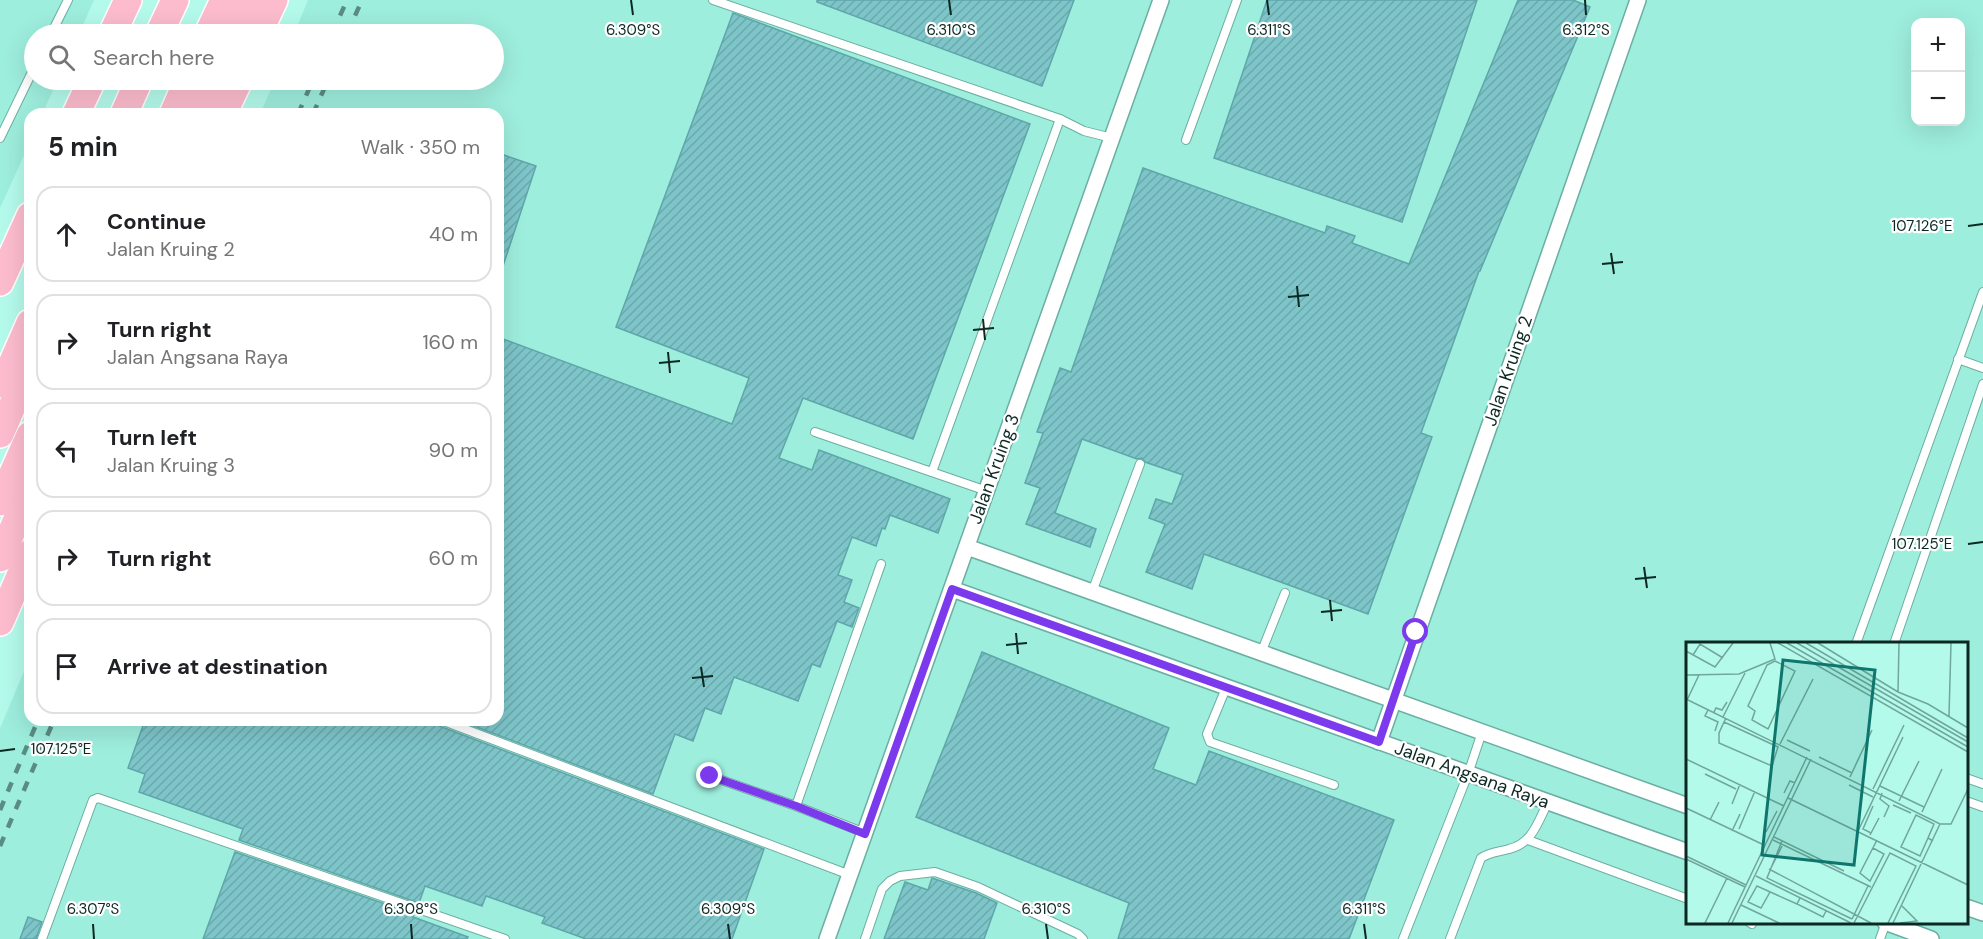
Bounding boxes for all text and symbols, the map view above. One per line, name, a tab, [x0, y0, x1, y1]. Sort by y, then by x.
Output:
map controls	[1911, 18, 1965, 126]
button: +	[1911, 18, 1965, 72]
text: 6.309°S	[606, 20, 660, 40]
text: 6.310°S	[926, 20, 976, 40]
text: 6.311°S	[1247, 20, 1291, 40]
text: 6.312°S	[1562, 20, 1610, 40]
search box	[24, 24, 504, 90]
icon: search	[45, 41, 78, 74]
text: Search here	[93, 43, 214, 72]
button: −	[1911, 72, 1965, 126]
text: 5 min	[48, 130, 118, 164]
text: Walk · 350 m	[361, 134, 480, 160]
text: Continue	[107, 207, 206, 236]
text: 107.126°E	[1892, 216, 1952, 236]
icon: ahead	[50, 218, 83, 251]
text: 40 m	[429, 221, 478, 247]
text: Jalan Kruing 2	[107, 236, 235, 262]
street label: Jalan Kruing 2	[1478, 313, 1538, 429]
text: Turn right	[107, 315, 212, 344]
icon: right	[50, 326, 83, 359]
text: 160 m	[422, 329, 478, 355]
text: Jalan Angsana Raya	[107, 344, 288, 370]
street label: Jalan Kruing 3	[963, 411, 1025, 527]
text: Turn left	[107, 423, 197, 452]
icon: left	[50, 434, 83, 467]
text: 90 m	[429, 437, 478, 463]
text: Jalan Kruing 3	[107, 452, 235, 478]
text: 107.125°E	[1892, 534, 1952, 554]
icon: right	[50, 542, 83, 575]
text: Turn right	[107, 544, 212, 573]
text: 60 m	[429, 545, 478, 571]
route start	[1402, 618, 1428, 644]
inset map	[1686, 642, 1968, 924]
icon: arrive	[50, 650, 83, 683]
text: Arrive at destination	[107, 652, 328, 681]
street label: Jalan Angsana Raya	[1391, 736, 1553, 814]
text: 107.125°E	[31, 739, 91, 759]
route end	[696, 762, 722, 788]
text: 6.307°S	[67, 899, 120, 919]
text: 6.308°S	[384, 899, 438, 919]
text: 6.309°S	[701, 899, 755, 919]
text: 6.310°S	[1021, 899, 1071, 919]
text: 6.311°S	[1342, 899, 1386, 919]

